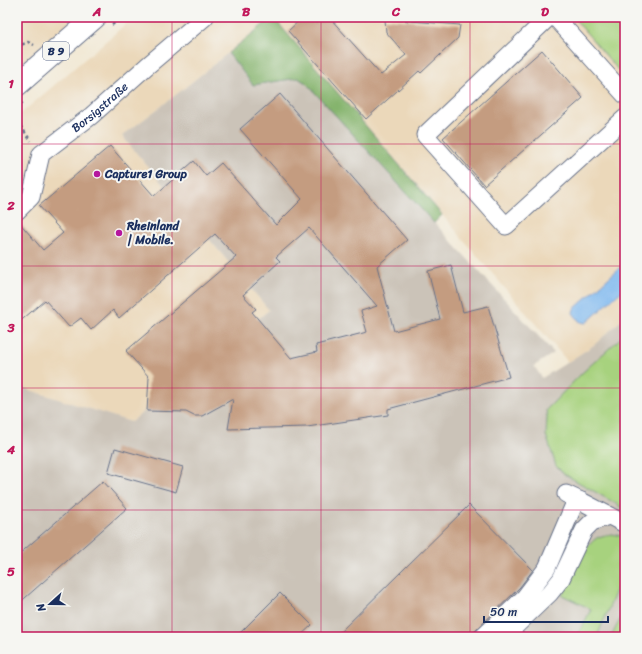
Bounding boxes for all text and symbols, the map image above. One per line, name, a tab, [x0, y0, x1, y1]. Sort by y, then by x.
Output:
text: A	[92, 0, 101, 23]
text: B	[242, 0, 251, 23]
text: C	[391, 0, 401, 23]
text: D	[541, 0, 549, 23]
road number: B 9	[43, 42, 69, 60]
text: 1	[8, 72, 14, 95]
street label: Borsigstraße	[66, 76, 133, 138]
place label: Capture1 Group	[104, 163, 187, 185]
marker: Capture1 Group	[92, 169, 102, 179]
text: 2	[6, 194, 15, 217]
place label: Rheinland | Mobile.	[126, 215, 180, 251]
marker: Rheinland | Mobile.	[114, 228, 124, 238]
text: 3	[6, 316, 15, 339]
text: 4	[6, 438, 16, 461]
text: 5	[7, 560, 15, 583]
north arrow	[30, 584, 70, 624]
scale bar	[484, 598, 608, 624]
text: N	[31, 600, 52, 615]
text: 50 m	[490, 601, 517, 623]

